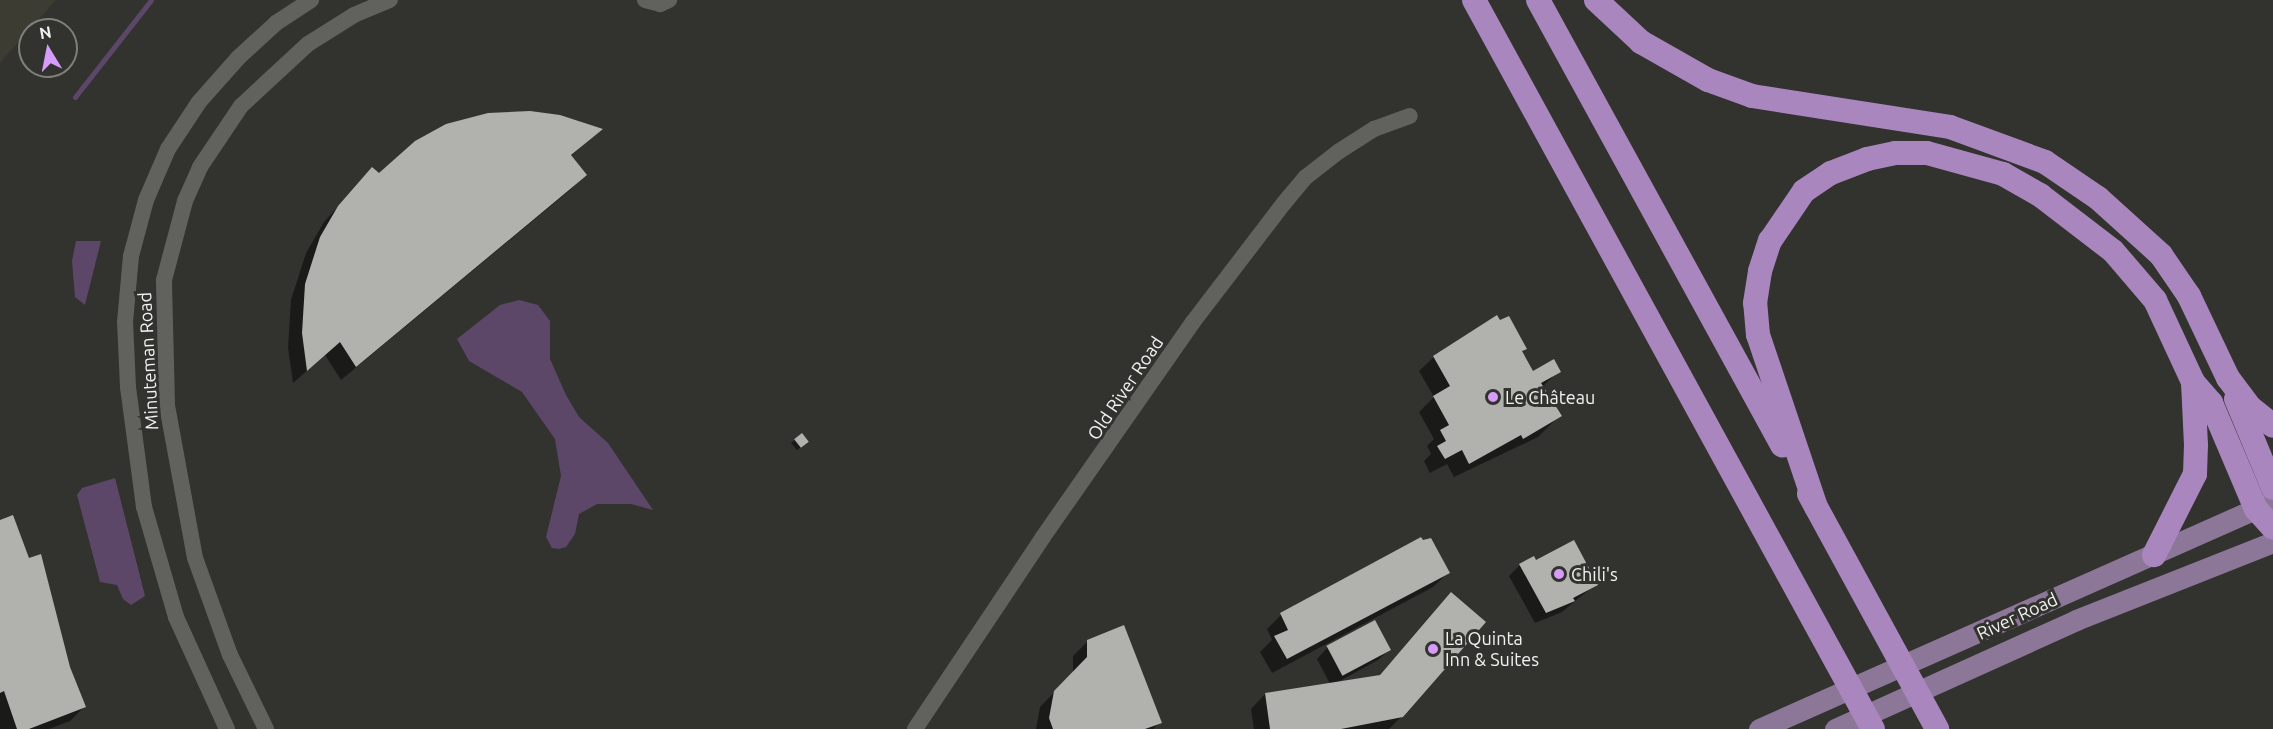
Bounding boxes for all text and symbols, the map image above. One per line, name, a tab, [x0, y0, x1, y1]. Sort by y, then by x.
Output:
north arrow	[18, 18, 78, 78]
text: N	[38, 22, 53, 42]
street label: Minuteman Road	[134, 291, 162, 431]
street label: Old River Road	[1082, 332, 1168, 444]
place label: Le Château	[1505, 386, 1595, 408]
marker: Le Château	[1486, 390, 1500, 404]
place label: Chili's	[1571, 563, 1618, 585]
marker: Chili's	[1552, 567, 1566, 581]
street label: River Road	[1973, 588, 2061, 644]
place label: La Quinta Inn & Suites	[1445, 628, 1539, 670]
marker: La Quinta Inn & Suites	[1426, 642, 1440, 656]

